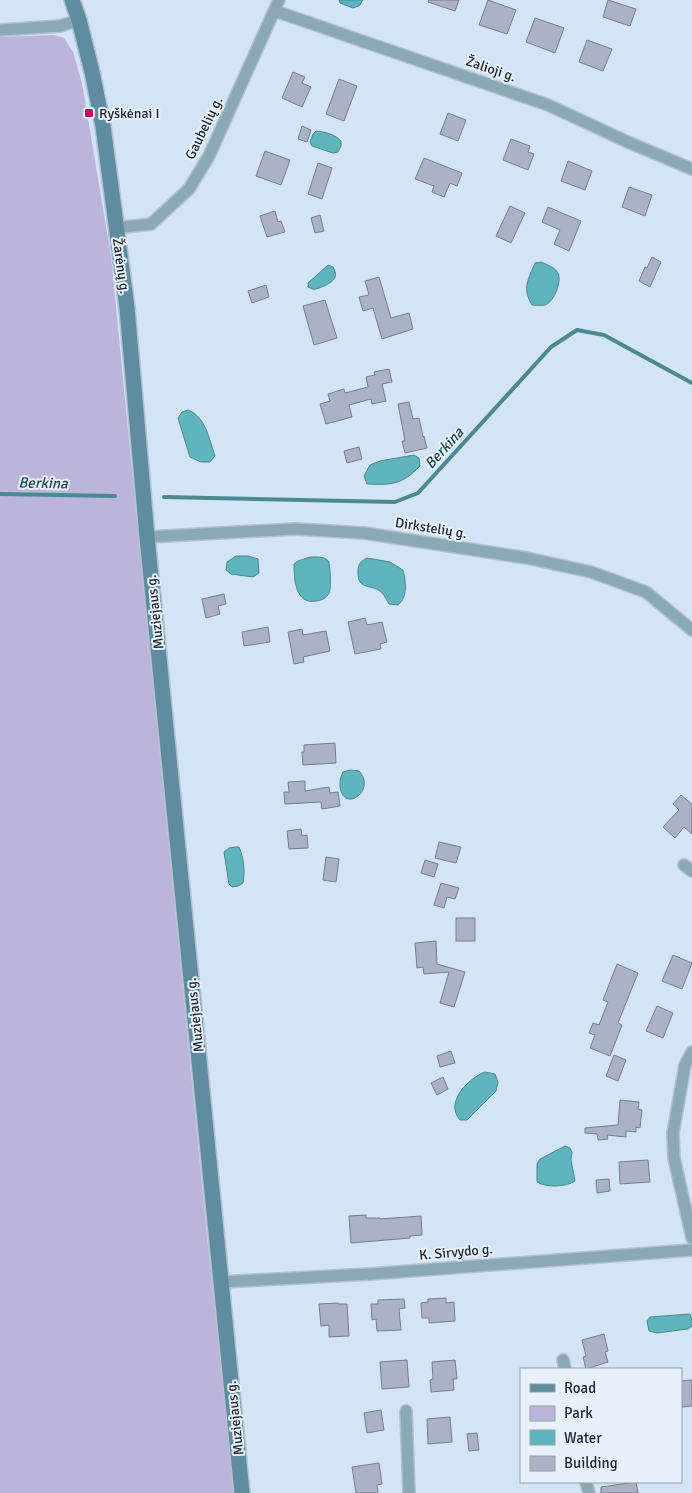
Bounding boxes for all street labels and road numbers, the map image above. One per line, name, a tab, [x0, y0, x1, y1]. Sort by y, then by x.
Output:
street label: Žalioji g.	[464, 53, 518, 85]
street label: Gaubelių g.	[181, 94, 227, 162]
street label: Žarėnų g.	[109, 237, 133, 295]
street label: Dirkstelių g.	[394, 514, 468, 542]
street label: Muziejaus g.	[143, 574, 167, 650]
street label: Muziejaus g.	[183, 977, 207, 1053]
street label: K. Sirvydo g.	[418, 1240, 494, 1264]
street label: Muziejaus g.	[223, 1380, 247, 1456]

